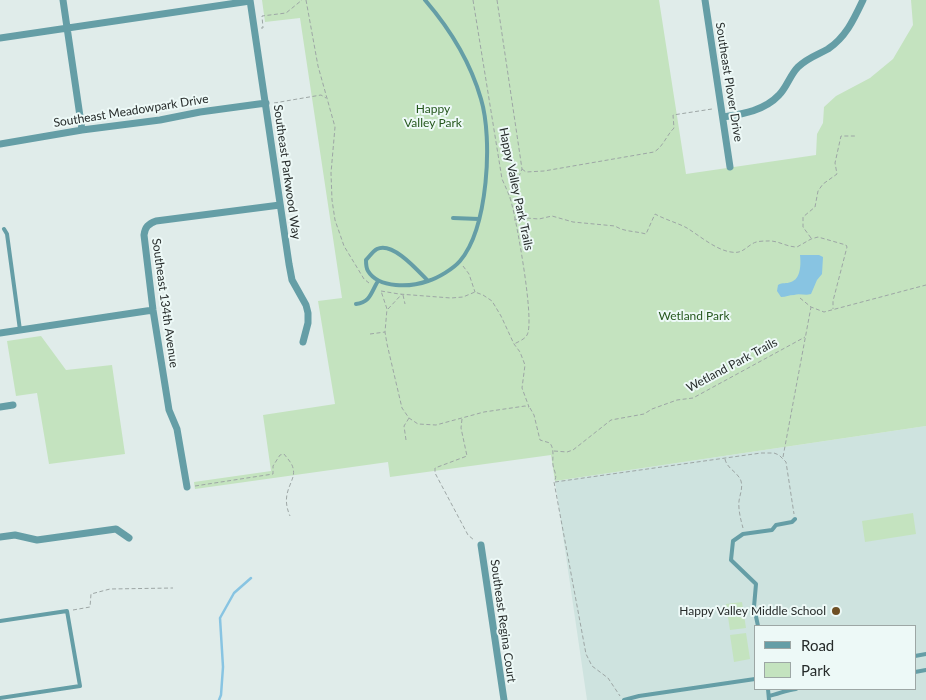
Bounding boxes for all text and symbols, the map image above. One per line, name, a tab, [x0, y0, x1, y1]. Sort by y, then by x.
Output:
street label: Southeast Plover Drive	[712, 21, 746, 143]
street label: Southeast Meadowpark Drive	[52, 92, 210, 130]
park label: Happy Valley Park	[404, 102, 462, 130]
street label: Southeast Parkwood Way	[270, 104, 304, 240]
street label: Happy Valley Park Trails	[496, 126, 536, 252]
street label: Southeast 134th Avenue	[149, 237, 181, 369]
park label: Wetland Park	[658, 309, 730, 323]
street label: Wetland Park Trails	[684, 335, 780, 395]
street label: Southeast Regina Court	[487, 558, 519, 684]
place label: Happy Valley Middle School	[679, 604, 826, 618]
marker: Happy Valley Middle School	[830, 605, 842, 617]
legend	[754, 625, 916, 690]
text: Road	[801, 636, 834, 654]
text: Park	[801, 661, 830, 679]

